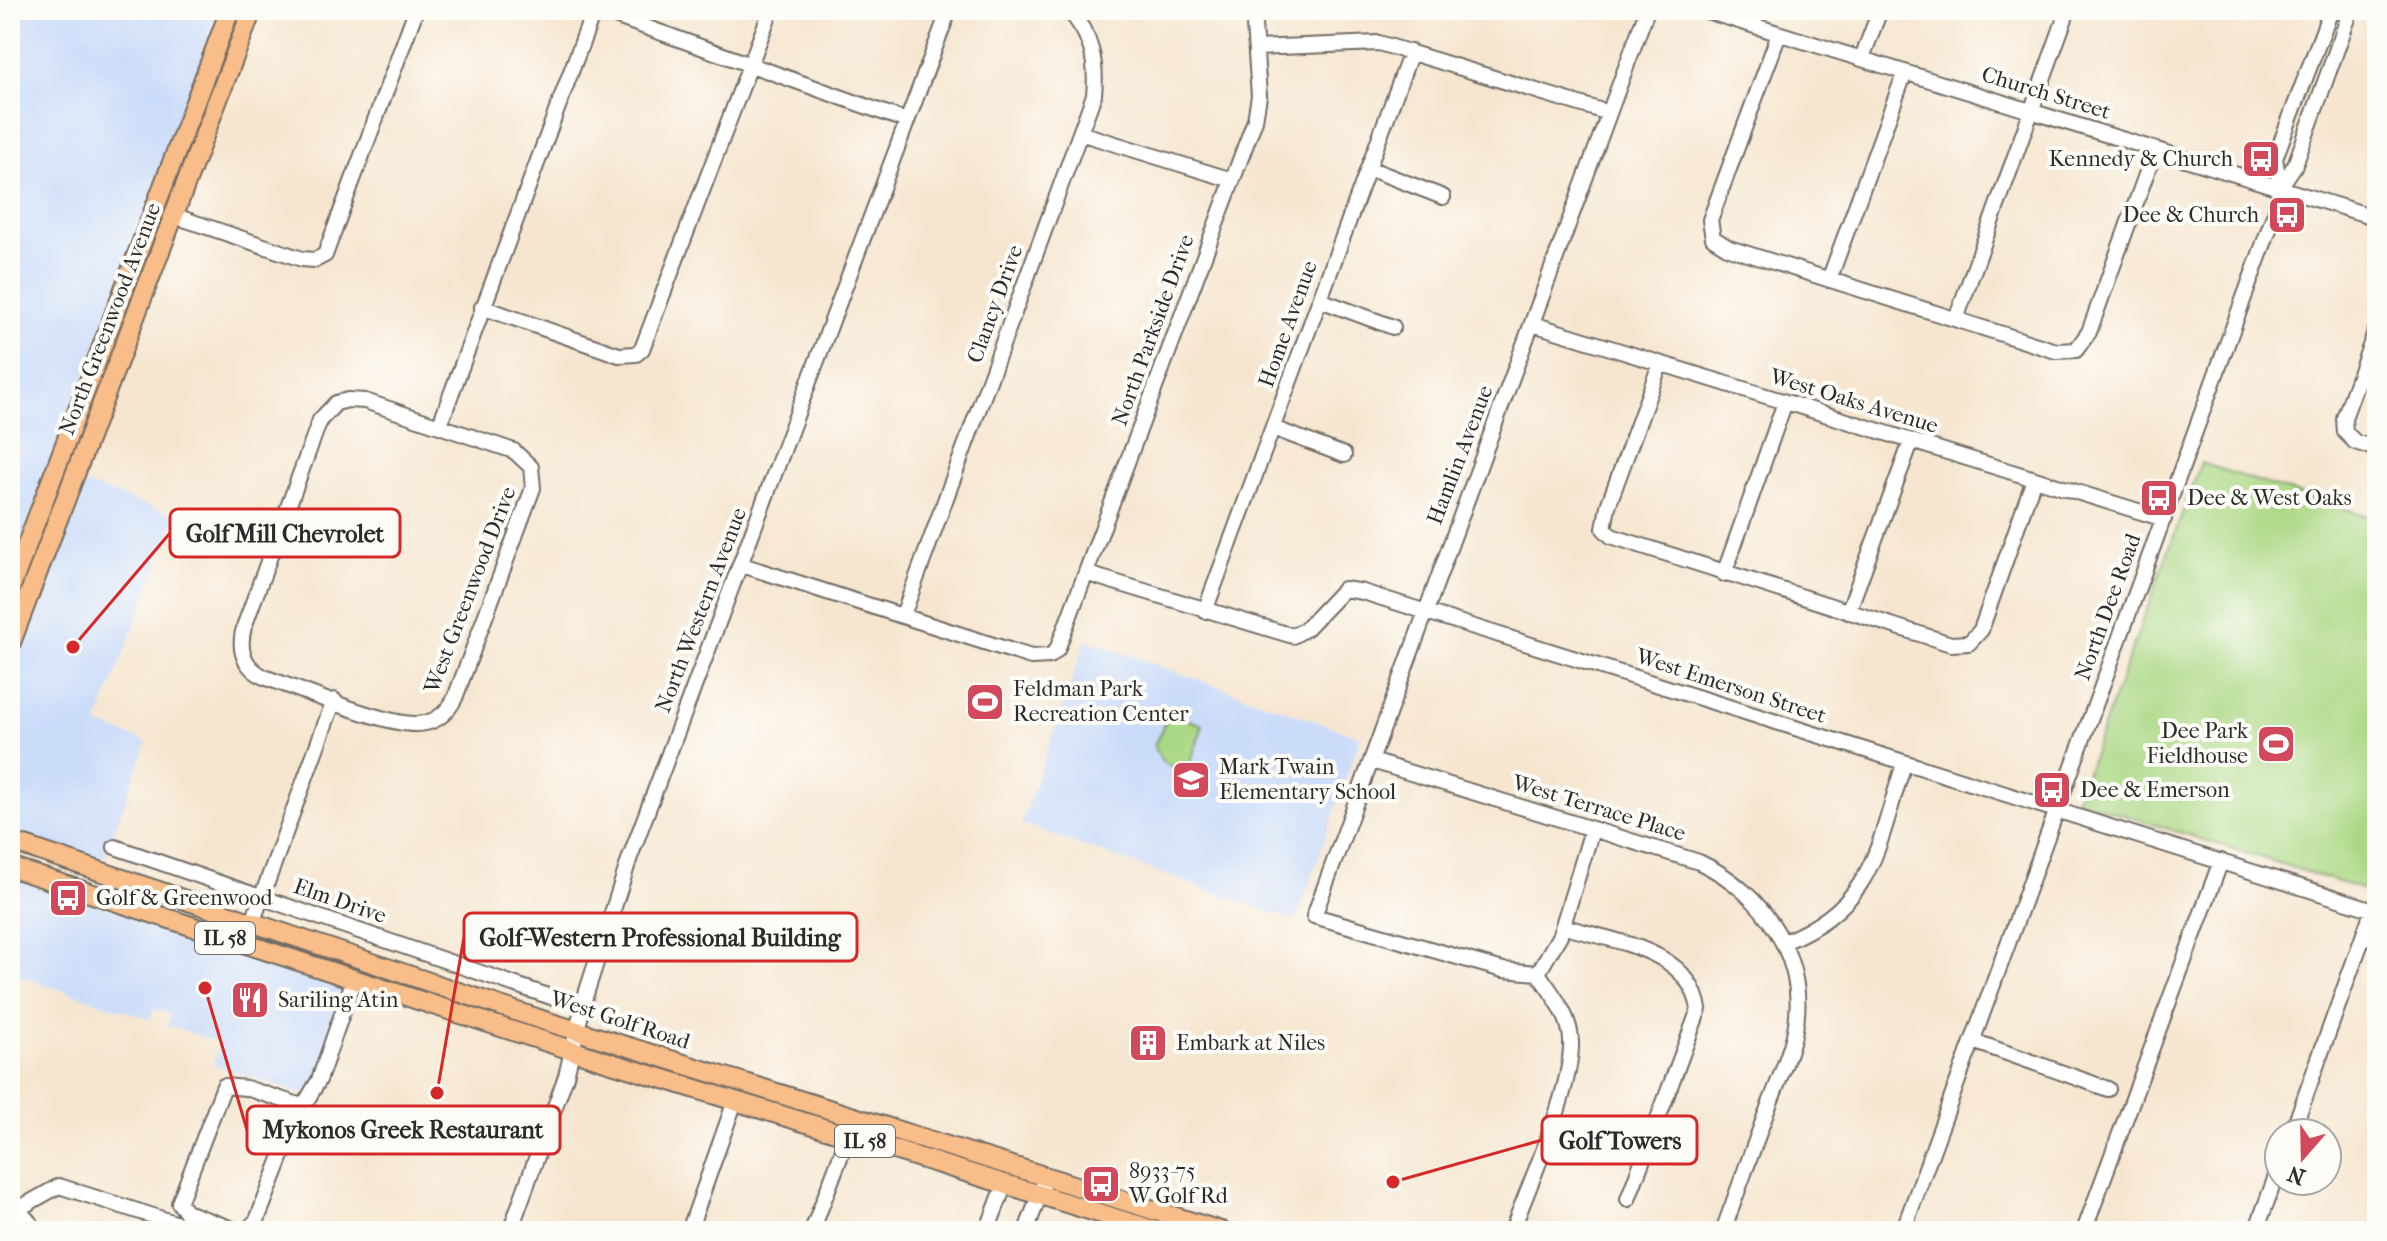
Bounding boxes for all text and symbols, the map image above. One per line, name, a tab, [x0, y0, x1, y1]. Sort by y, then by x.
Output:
street label: Church Street	[1978, 61, 2114, 125]
bus stop icon: Kennedy & Church	[2240, 138, 2282, 180]
place label: Kennedy & Church	[2049, 146, 2234, 172]
bus stop icon: Dee & Church	[2266, 194, 2308, 236]
street label: North Greenwood Avenue	[54, 199, 166, 439]
place label: Dee & Church	[2122, 202, 2260, 228]
street label: North Parkside Drive	[1106, 231, 1200, 429]
street label: Clancy Drive	[962, 241, 1028, 366]
street label: Home Avenue	[1253, 257, 1323, 391]
street label: West Oaks Avenue	[1766, 363, 1941, 439]
street label: Hamlin Avenue	[1422, 382, 1499, 528]
bus stop icon: Dee & West Oaks	[2138, 477, 2180, 519]
street label: West Greenwood Drive	[418, 483, 521, 698]
place label: Dee & West Oaks	[2187, 485, 2352, 511]
street label: North Western Avenue	[650, 504, 752, 716]
callout: Golf Mill Chevrolet	[170, 509, 400, 557]
text: Golf Mill Chevrolet	[186, 520, 385, 548]
street label: North Dee Road	[2069, 529, 2147, 684]
street label: West Emerson Street	[1632, 643, 1829, 729]
place label: Feldman Park Recreation Center	[1013, 676, 1189, 727]
sports icon: Feldman Park Recreation Center	[964, 681, 1006, 723]
place label: Dee Park Fieldhouse	[2147, 718, 2249, 769]
sports icon: Dee Park Fieldhouse	[2255, 723, 2297, 765]
place label: Mark Twain Elementary School	[1219, 754, 1396, 805]
school or university icon: Mark Twain Elementary School	[1170, 759, 1212, 801]
street label: West Terrace Place	[1508, 769, 1689, 847]
bus stop icon: Dee & Emerson	[2031, 769, 2073, 811]
place label: Dee & Emerson	[2080, 777, 2230, 803]
street label: Elm Drive	[290, 873, 390, 929]
bus stop icon: Golf & Greenwood	[47, 877, 89, 919]
place label: Golf & Greenwood	[96, 885, 274, 911]
callout: Golf-Western Professional Building	[464, 913, 857, 961]
road number: IL 58	[195, 922, 255, 954]
text: Golf-Western Professional Building	[479, 924, 842, 952]
restaurant icon: Sariling Atin	[229, 979, 271, 1021]
street label: West Golf Road	[546, 985, 694, 1055]
place label: Sariling Atin	[278, 987, 399, 1013]
building icon: Embark at Niles	[1127, 1022, 1169, 1064]
place label: Embark at Niles	[1176, 1030, 1325, 1056]
callout: Mykonos Greek Restaurant	[247, 1106, 560, 1154]
text: Mykonos Greek Restaurant	[263, 1116, 544, 1144]
callout: Golf Towers	[1542, 1116, 1697, 1164]
north arrow	[2263, 1117, 2343, 1197]
road number: IL 58	[835, 1125, 895, 1157]
text: Golf Towers	[1559, 1127, 1681, 1155]
place label: 8933-75 W Golf Rd	[1128, 1158, 1229, 1209]
text: N	[2284, 1160, 2309, 1190]
bus stop icon: 8933-75 W Golf Rd	[1080, 1163, 1122, 1205]

